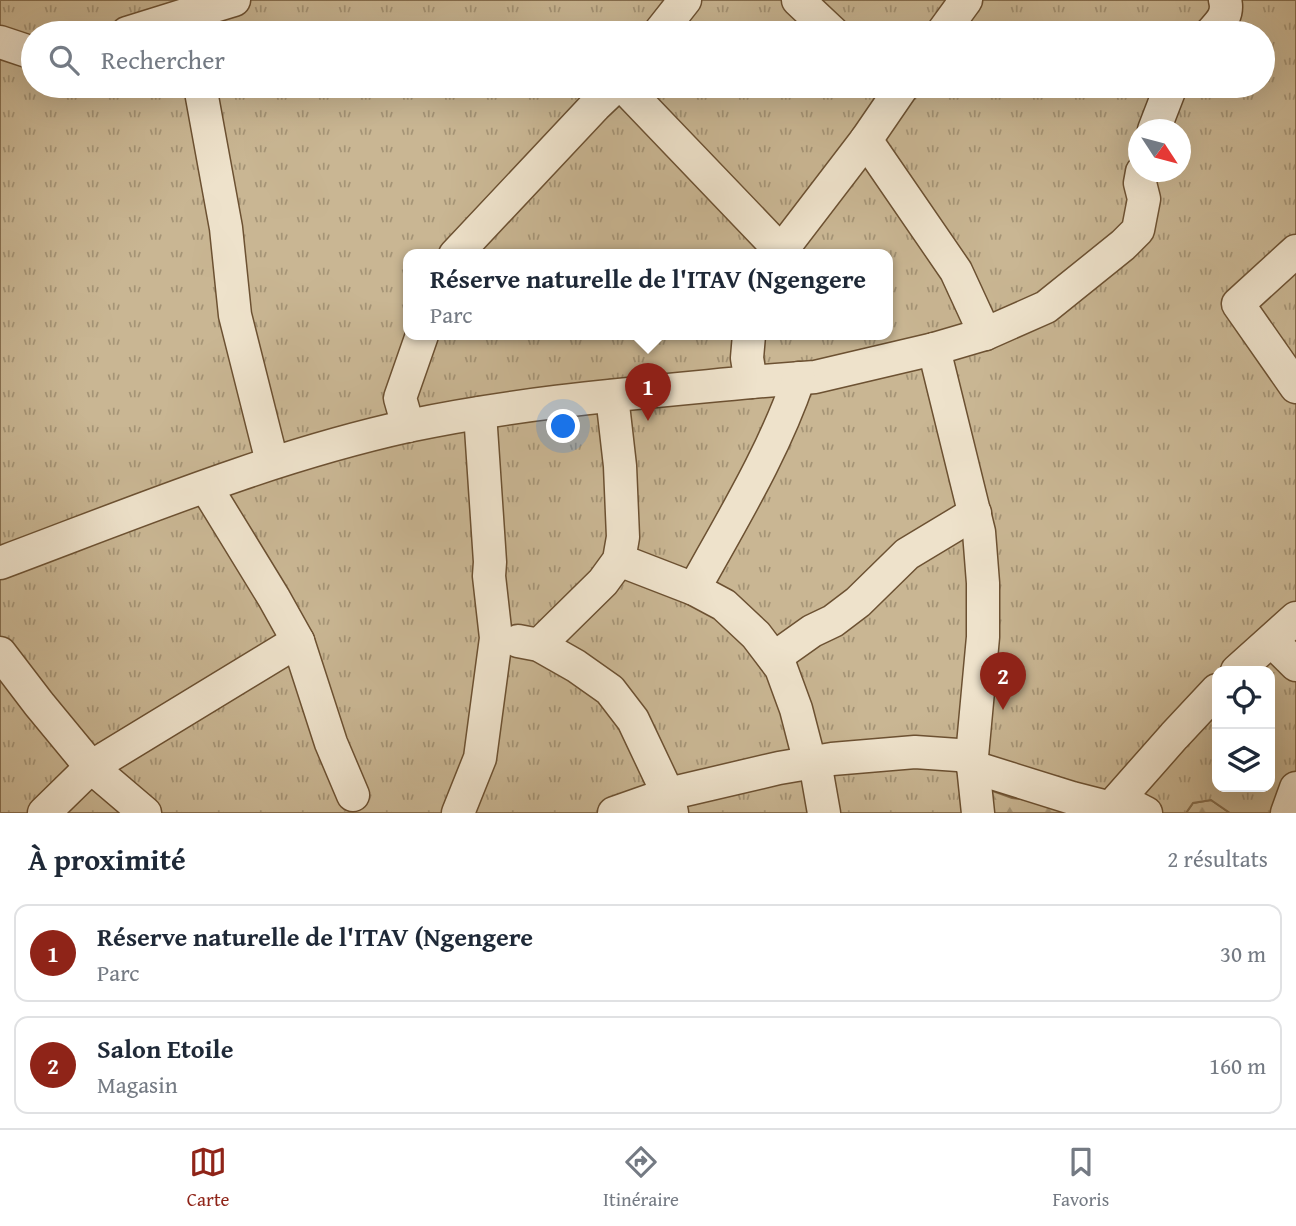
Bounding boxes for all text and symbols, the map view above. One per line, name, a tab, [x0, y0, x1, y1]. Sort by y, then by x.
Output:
search box	[21, 21, 1275, 98]
text: Rechercher	[101, 40, 225, 79]
icon: search	[45, 41, 83, 79]
north arrow	[1128, 119, 1191, 182]
popup	[403, 249, 893, 340]
text: Réserve naturelle de l'ITAV (Ngengere	[430, 259, 866, 298]
text: Parc	[430, 298, 473, 331]
pin: 1	[625, 363, 671, 421]
your location	[546, 409, 580, 443]
pin: 2	[980, 652, 1026, 710]
map controls	[1212, 666, 1275, 792]
button: locate	[1212, 666, 1275, 729]
button: layers	[1212, 729, 1275, 792]
text: À proximité	[28, 837, 186, 881]
text: 2 résultats	[1167, 842, 1268, 875]
text: Réserve naturelle de l'ITAV (Ngengere	[97, 917, 533, 956]
text: 1	[47, 937, 59, 970]
text: 30 m	[1220, 937, 1266, 970]
text: Parc	[97, 956, 140, 989]
text: Salon Etoile	[97, 1029, 233, 1068]
text: 2	[47, 1049, 59, 1082]
text: 160 m	[1209, 1049, 1266, 1082]
text: Magasin	[97, 1068, 178, 1101]
tab: Carte	[187, 1143, 230, 1213]
tab: Itinéraire	[603, 1143, 679, 1213]
tab: Favoris	[1053, 1143, 1109, 1213]

